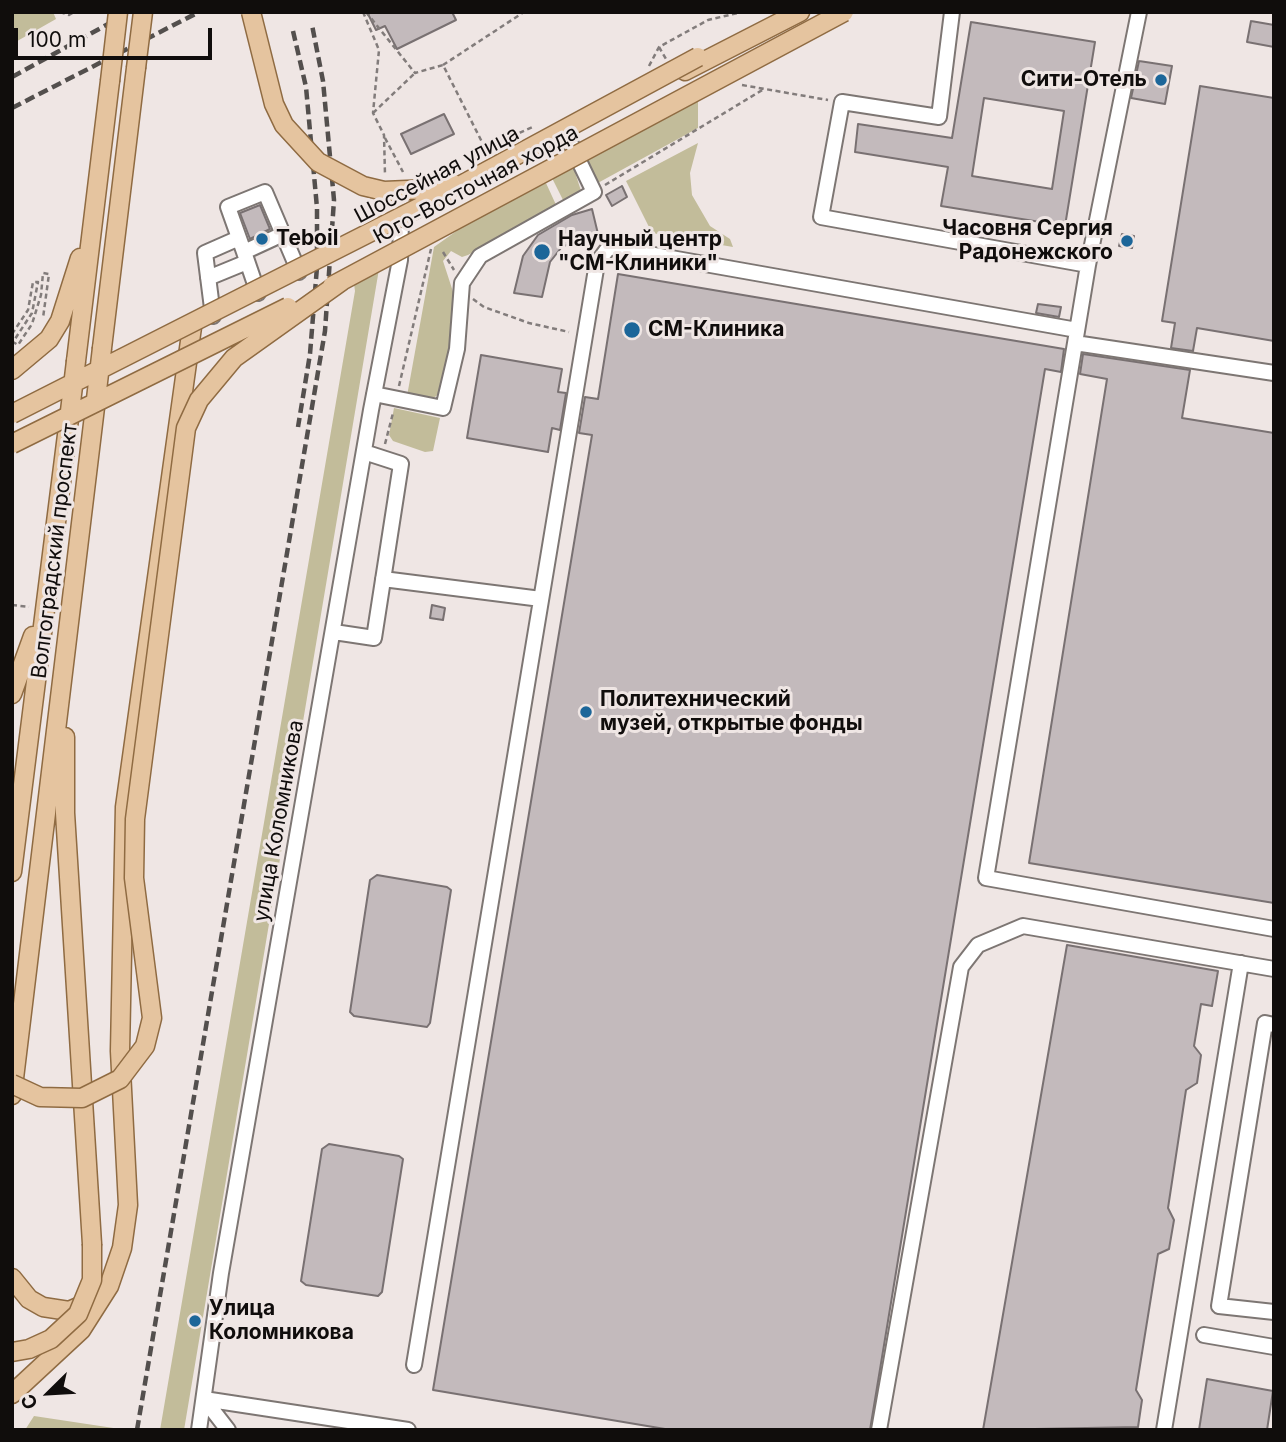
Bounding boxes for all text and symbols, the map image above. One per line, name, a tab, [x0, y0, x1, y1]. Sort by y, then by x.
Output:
scale bar	[18, 14, 215, 58]
text: 100 m	[27, 27, 86, 52]
place label: Сити-Отель	[1021, 67, 1147, 93]
marker: Сити-Отель	[1153, 72, 1169, 88]
street label: Юго-Восточная хорда	[369, 120, 583, 250]
street label: Шоссейная улица	[350, 121, 524, 229]
place label: Часовня Сергия Радонежского	[942, 216, 1113, 266]
place label: Teboil	[276, 226, 338, 252]
place label: Научный центр "СМ-Клиники"	[558, 227, 722, 277]
marker: Teboil	[254, 231, 270, 247]
marker: Часовня Сергия Радонежского	[1119, 233, 1135, 249]
marker: Научный центр "СМ-Клиники"	[532, 242, 552, 262]
place label: СМ-Клиника	[648, 317, 784, 343]
marker: СМ-Клиника	[622, 320, 642, 340]
street label: Волгоградский проспект	[27, 422, 83, 680]
place label: Политехнический музей, открытые фонды	[600, 687, 863, 737]
marker: Политехнический музей, открытые фонды	[578, 704, 594, 720]
street label: улица Коломникова	[249, 718, 309, 924]
place label: Улица Коломникова	[209, 1296, 354, 1346]
marker: Улица Коломникова	[187, 1313, 203, 1329]
north arrow	[14, 1358, 84, 1428]
text: С	[16, 1391, 43, 1413]

